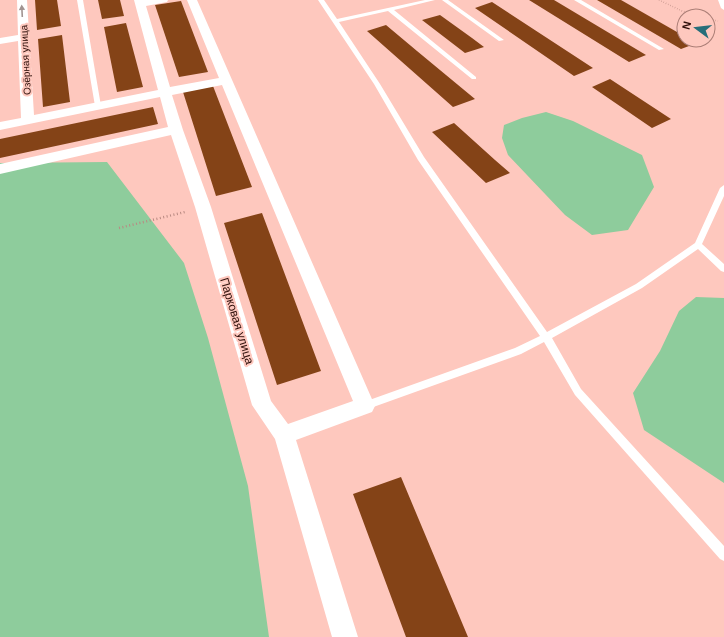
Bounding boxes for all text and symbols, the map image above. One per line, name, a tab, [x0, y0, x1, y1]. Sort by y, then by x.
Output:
one-way arrow	[19, 5, 26, 17]
north arrow	[676, 8, 716, 48]
text: N	[680, 20, 693, 31]
street label: Озёрная улица	[18, 24, 33, 95]
street label: Парковая улица	[217, 276, 257, 366]

